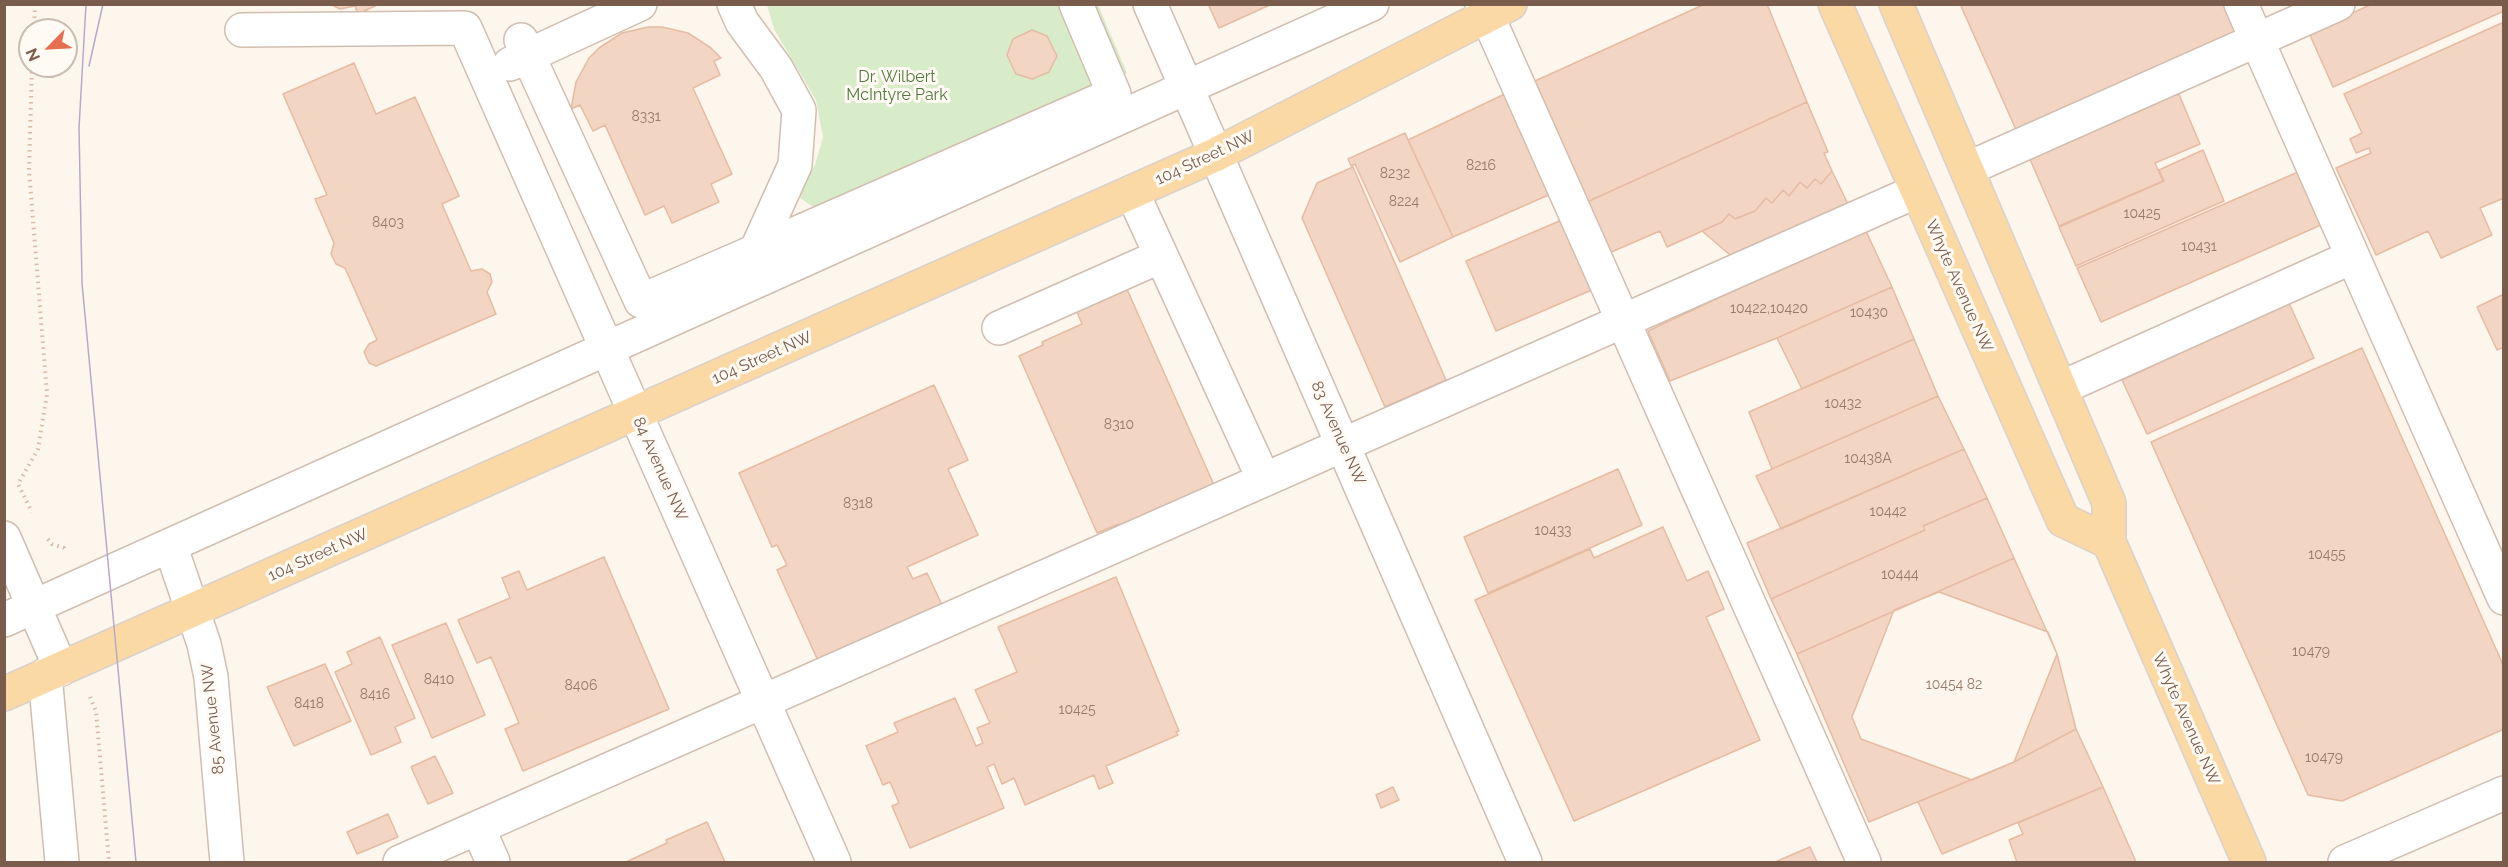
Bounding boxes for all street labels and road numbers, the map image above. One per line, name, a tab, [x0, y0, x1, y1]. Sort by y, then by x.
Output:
street label: 104 Street NW	[1152, 127, 1258, 189]
street label: Whyte Avenue NW	[1921, 217, 1997, 355]
street label: 104 Street NW	[709, 327, 815, 389]
street label: 83 Avenue NW	[1307, 378, 1369, 488]
street label: 84 Avenue NW	[629, 414, 691, 524]
street label: 104 Street NW	[265, 524, 371, 586]
street label: Whyte Avenue NW	[2148, 650, 2224, 788]
street label: 85 Avenue NW	[198, 663, 228, 775]

